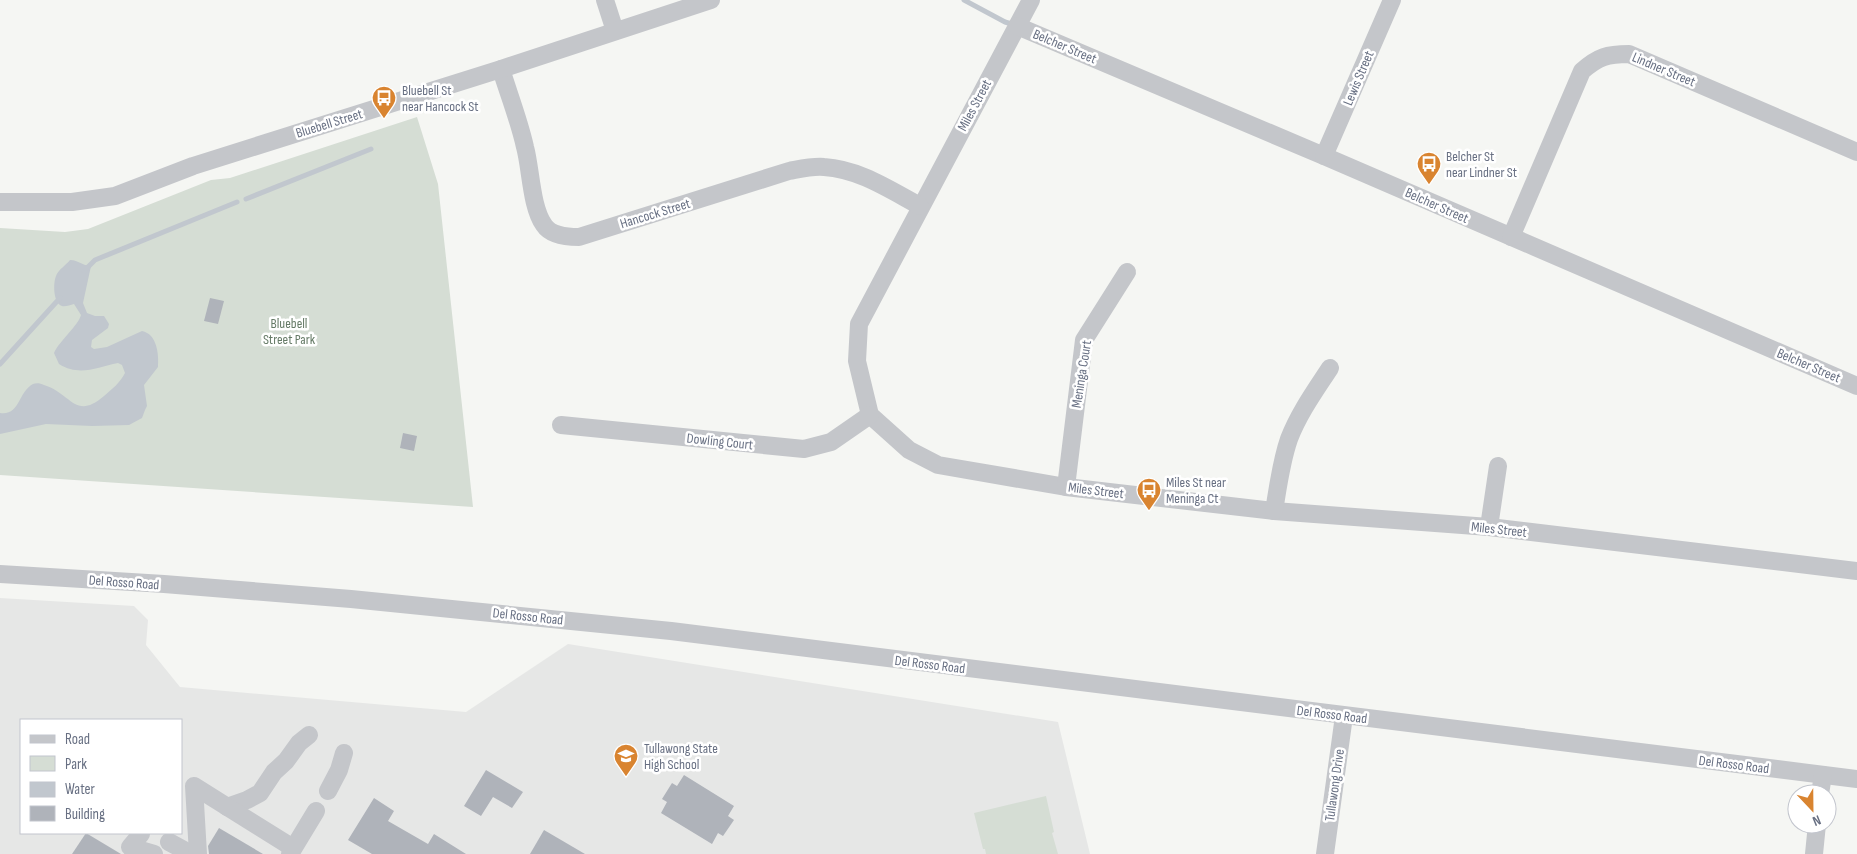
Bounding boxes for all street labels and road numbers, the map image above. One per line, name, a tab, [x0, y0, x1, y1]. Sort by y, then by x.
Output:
street label: Belcher Street	[1030, 25, 1099, 67]
street label: Lewis Street	[1339, 48, 1378, 108]
street label: Lindner Street	[1630, 49, 1698, 90]
street label: Miles Street	[954, 77, 995, 134]
street label: Bluebell Street	[294, 105, 364, 142]
street label: Belcher Street	[1403, 184, 1471, 227]
street label: Hancock Street	[618, 195, 692, 232]
street label: Meninga Court	[1068, 339, 1095, 409]
street label: Belcher Street	[1774, 344, 1843, 386]
street label: Dowling Court	[686, 430, 754, 453]
street label: Miles Street	[1067, 479, 1125, 502]
street label: Miles Street	[1470, 518, 1528, 541]
street label: Del Rosso Road	[88, 572, 160, 593]
street label: Del Rosso Road	[492, 604, 564, 629]
street label: Del Rosso Road	[894, 652, 966, 677]
street label: Del Rosso Road	[1296, 702, 1368, 727]
street label: Tullawong Drive	[1321, 748, 1348, 822]
street label: Del Rosso Road	[1698, 752, 1770, 777]

